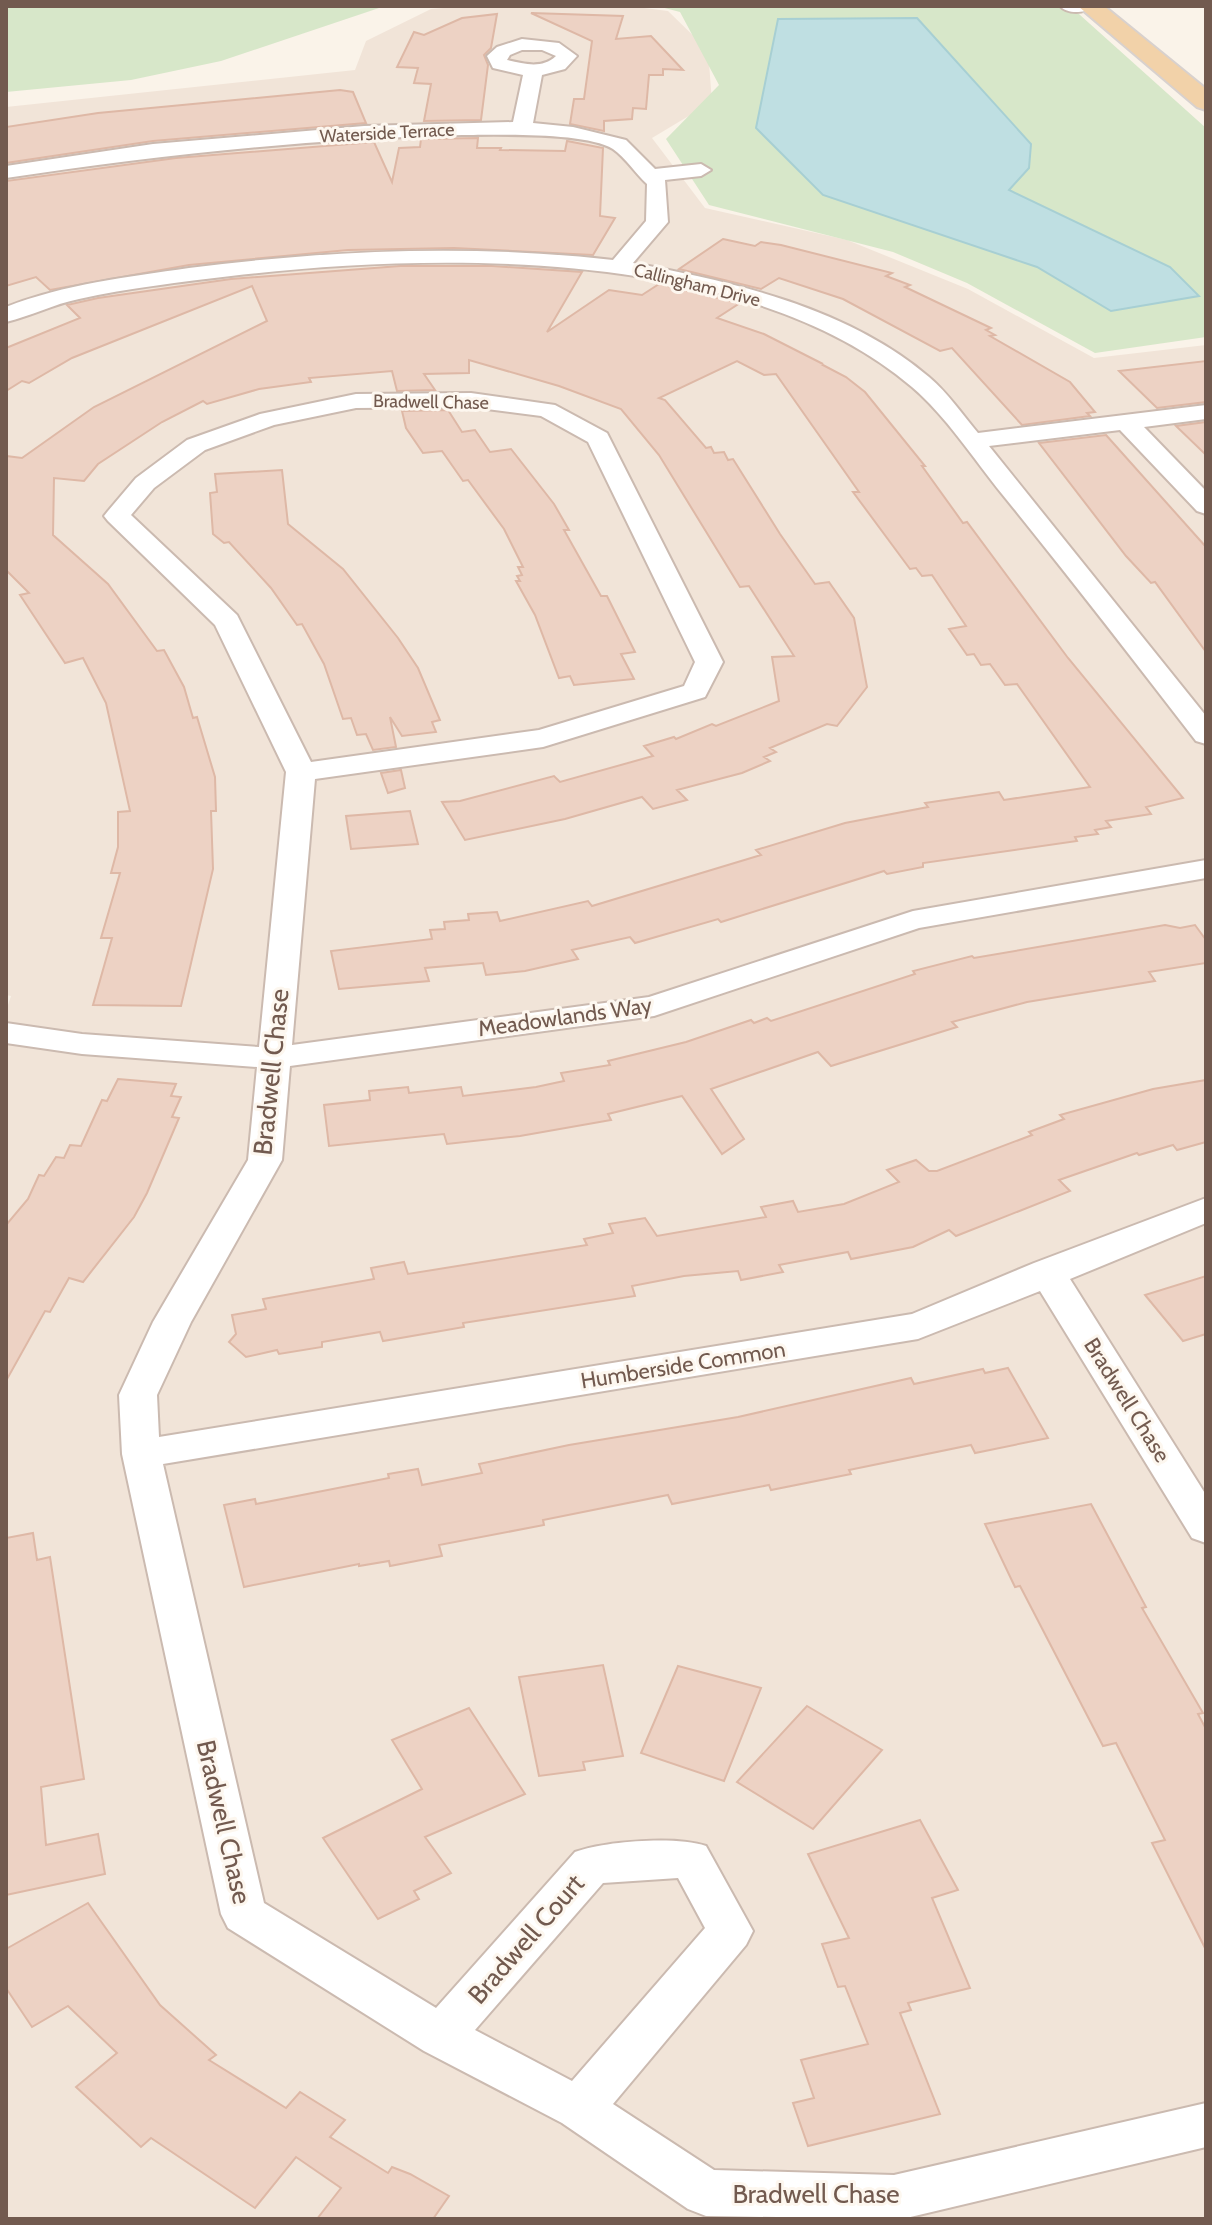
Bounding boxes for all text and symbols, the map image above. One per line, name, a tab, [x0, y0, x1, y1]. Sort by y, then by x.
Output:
street label: Waterside Terrace	[319, 118, 455, 148]
street label: Callingham Drive	[631, 259, 763, 311]
street label: Bradwell Chase	[373, 390, 489, 414]
street label: Bradwell Chase	[246, 987, 296, 1157]
street label: Meadowlands Way	[476, 991, 654, 1043]
street label: Bradwell Chase	[1078, 1333, 1176, 1467]
street label: Humberside Common	[579, 1335, 787, 1395]
street label: Bradwell Chase	[190, 1737, 258, 1907]
street label: Bradwell Court	[461, 1868, 591, 2010]
street label: Bradwell Chase	[732, 2178, 900, 2210]

